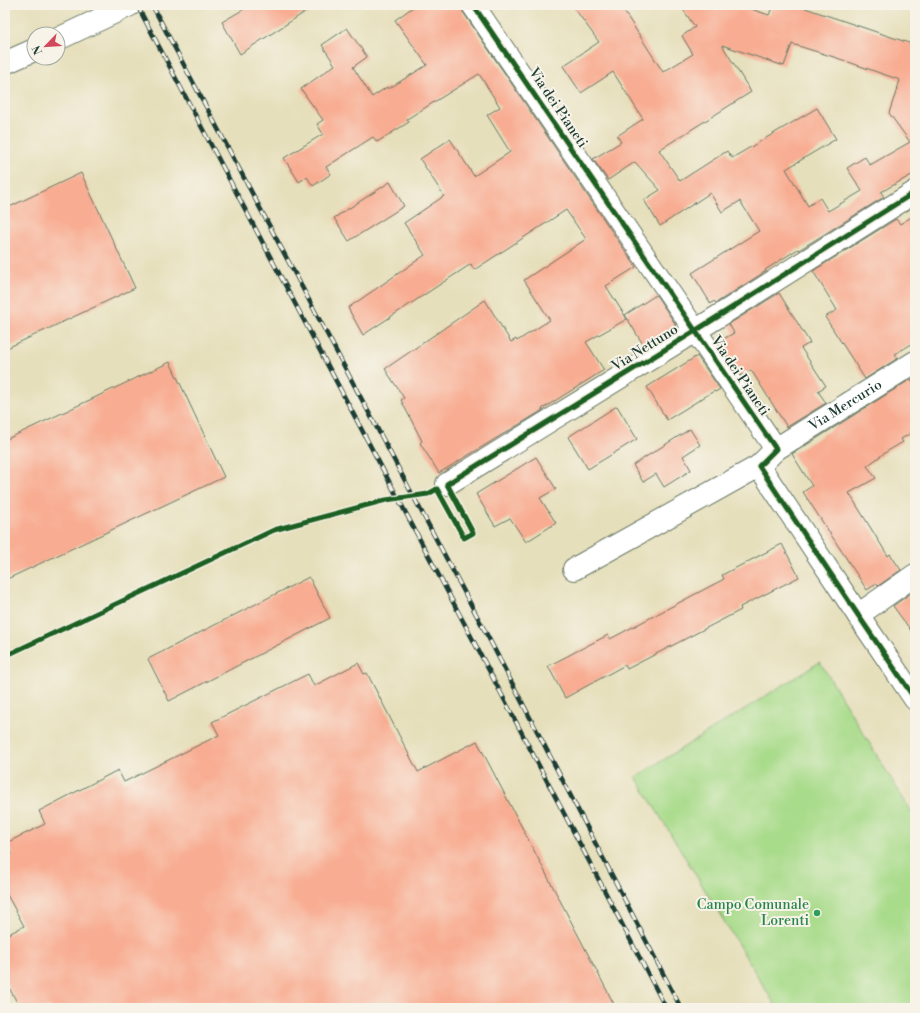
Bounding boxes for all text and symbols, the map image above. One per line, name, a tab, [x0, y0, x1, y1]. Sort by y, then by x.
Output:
north arrow	[26, 26, 66, 66]
text: N	[30, 43, 46, 57]
street label: Via dei Pianeti	[524, 64, 592, 152]
street label: Via Nettuno	[607, 320, 682, 376]
street label: Via dei Pianeti	[706, 332, 774, 420]
street label: Via Mercurio	[805, 376, 886, 436]
place label: Campo Comunale Lorenti	[697, 896, 809, 930]
marker: Campo Comunale Lorenti	[812, 908, 822, 918]

